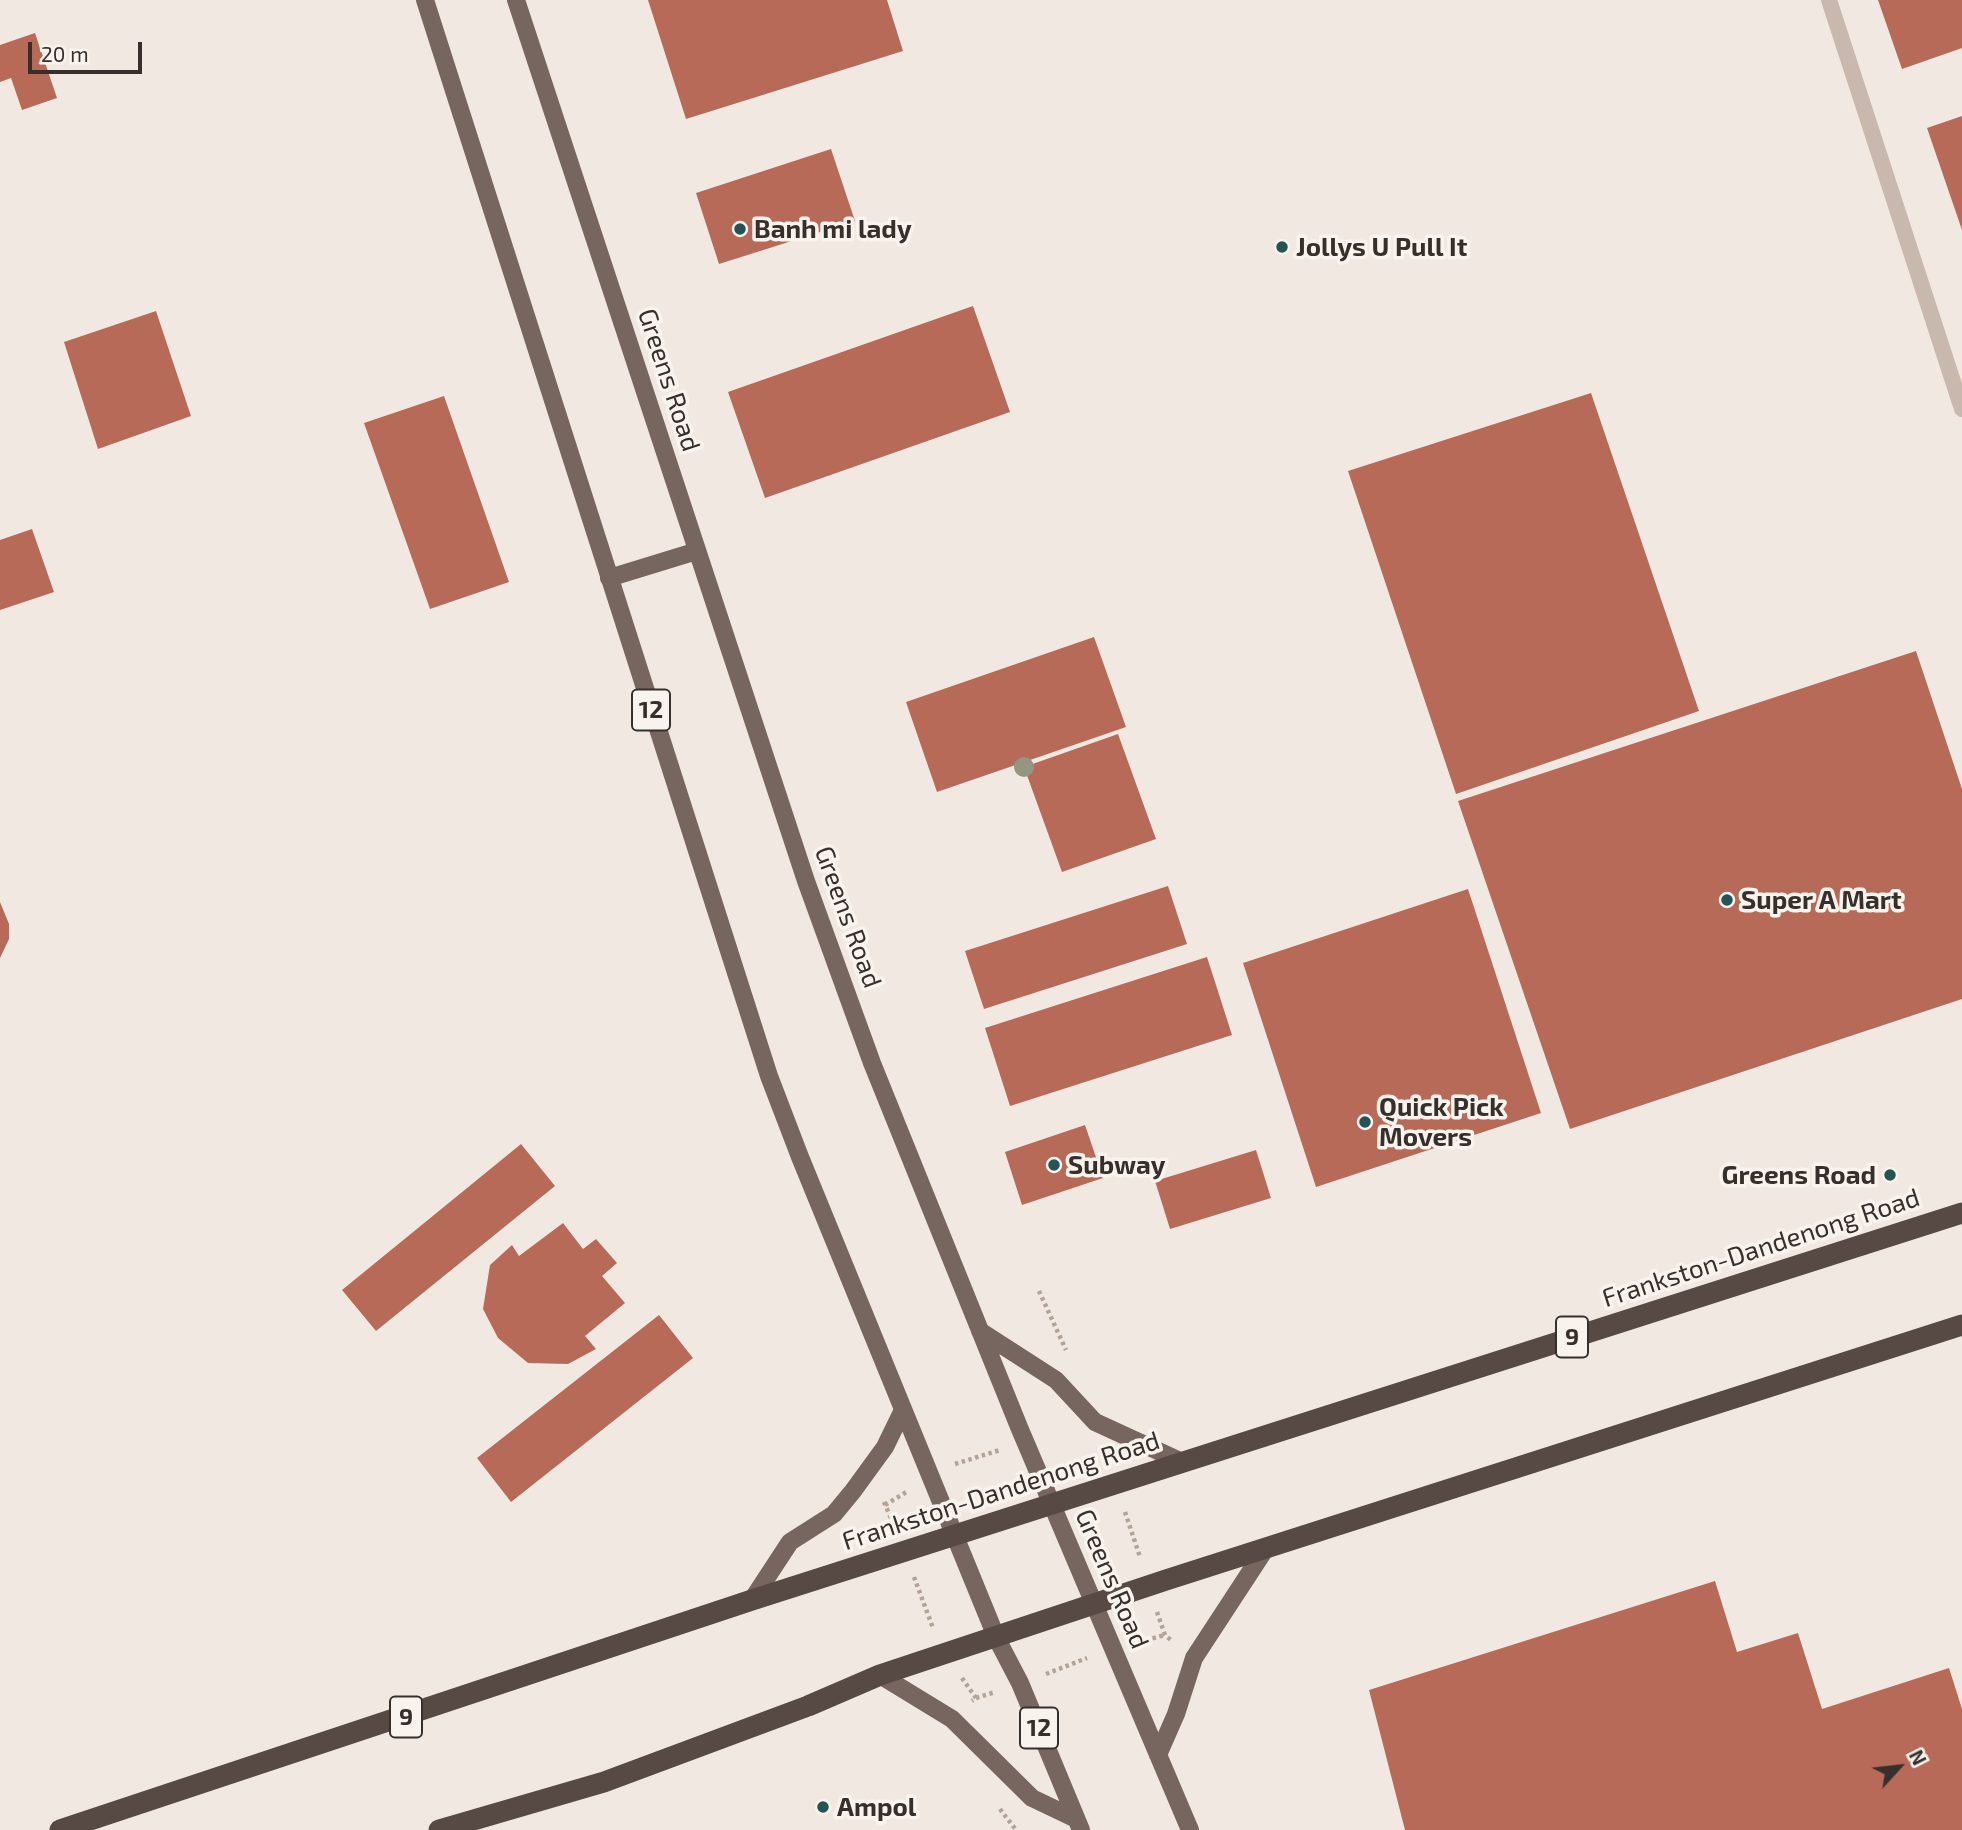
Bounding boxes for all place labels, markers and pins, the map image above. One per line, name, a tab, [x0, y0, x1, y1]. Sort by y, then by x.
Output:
place label: Banh mi lady	[754, 213, 912, 245]
marker: Banh mi lady	[732, 221, 748, 237]
place label: Jollys U Pull It	[1296, 231, 1467, 263]
marker: Jollys U Pull It	[1274, 239, 1290, 255]
place label: Super A Mart	[1741, 884, 1902, 916]
marker: Super A Mart	[1719, 892, 1735, 908]
place label: Quick Pick Movers	[1379, 1091, 1504, 1152]
marker: Quick Pick Movers	[1357, 1114, 1373, 1130]
place label: Subway	[1068, 1149, 1165, 1181]
marker: Subway	[1046, 1157, 1062, 1173]
place label: Greens Road	[1722, 1159, 1876, 1191]
marker: Greens Road	[1882, 1167, 1898, 1183]
place label: Ampol	[837, 1791, 916, 1823]
marker: Ampol	[815, 1799, 831, 1815]

